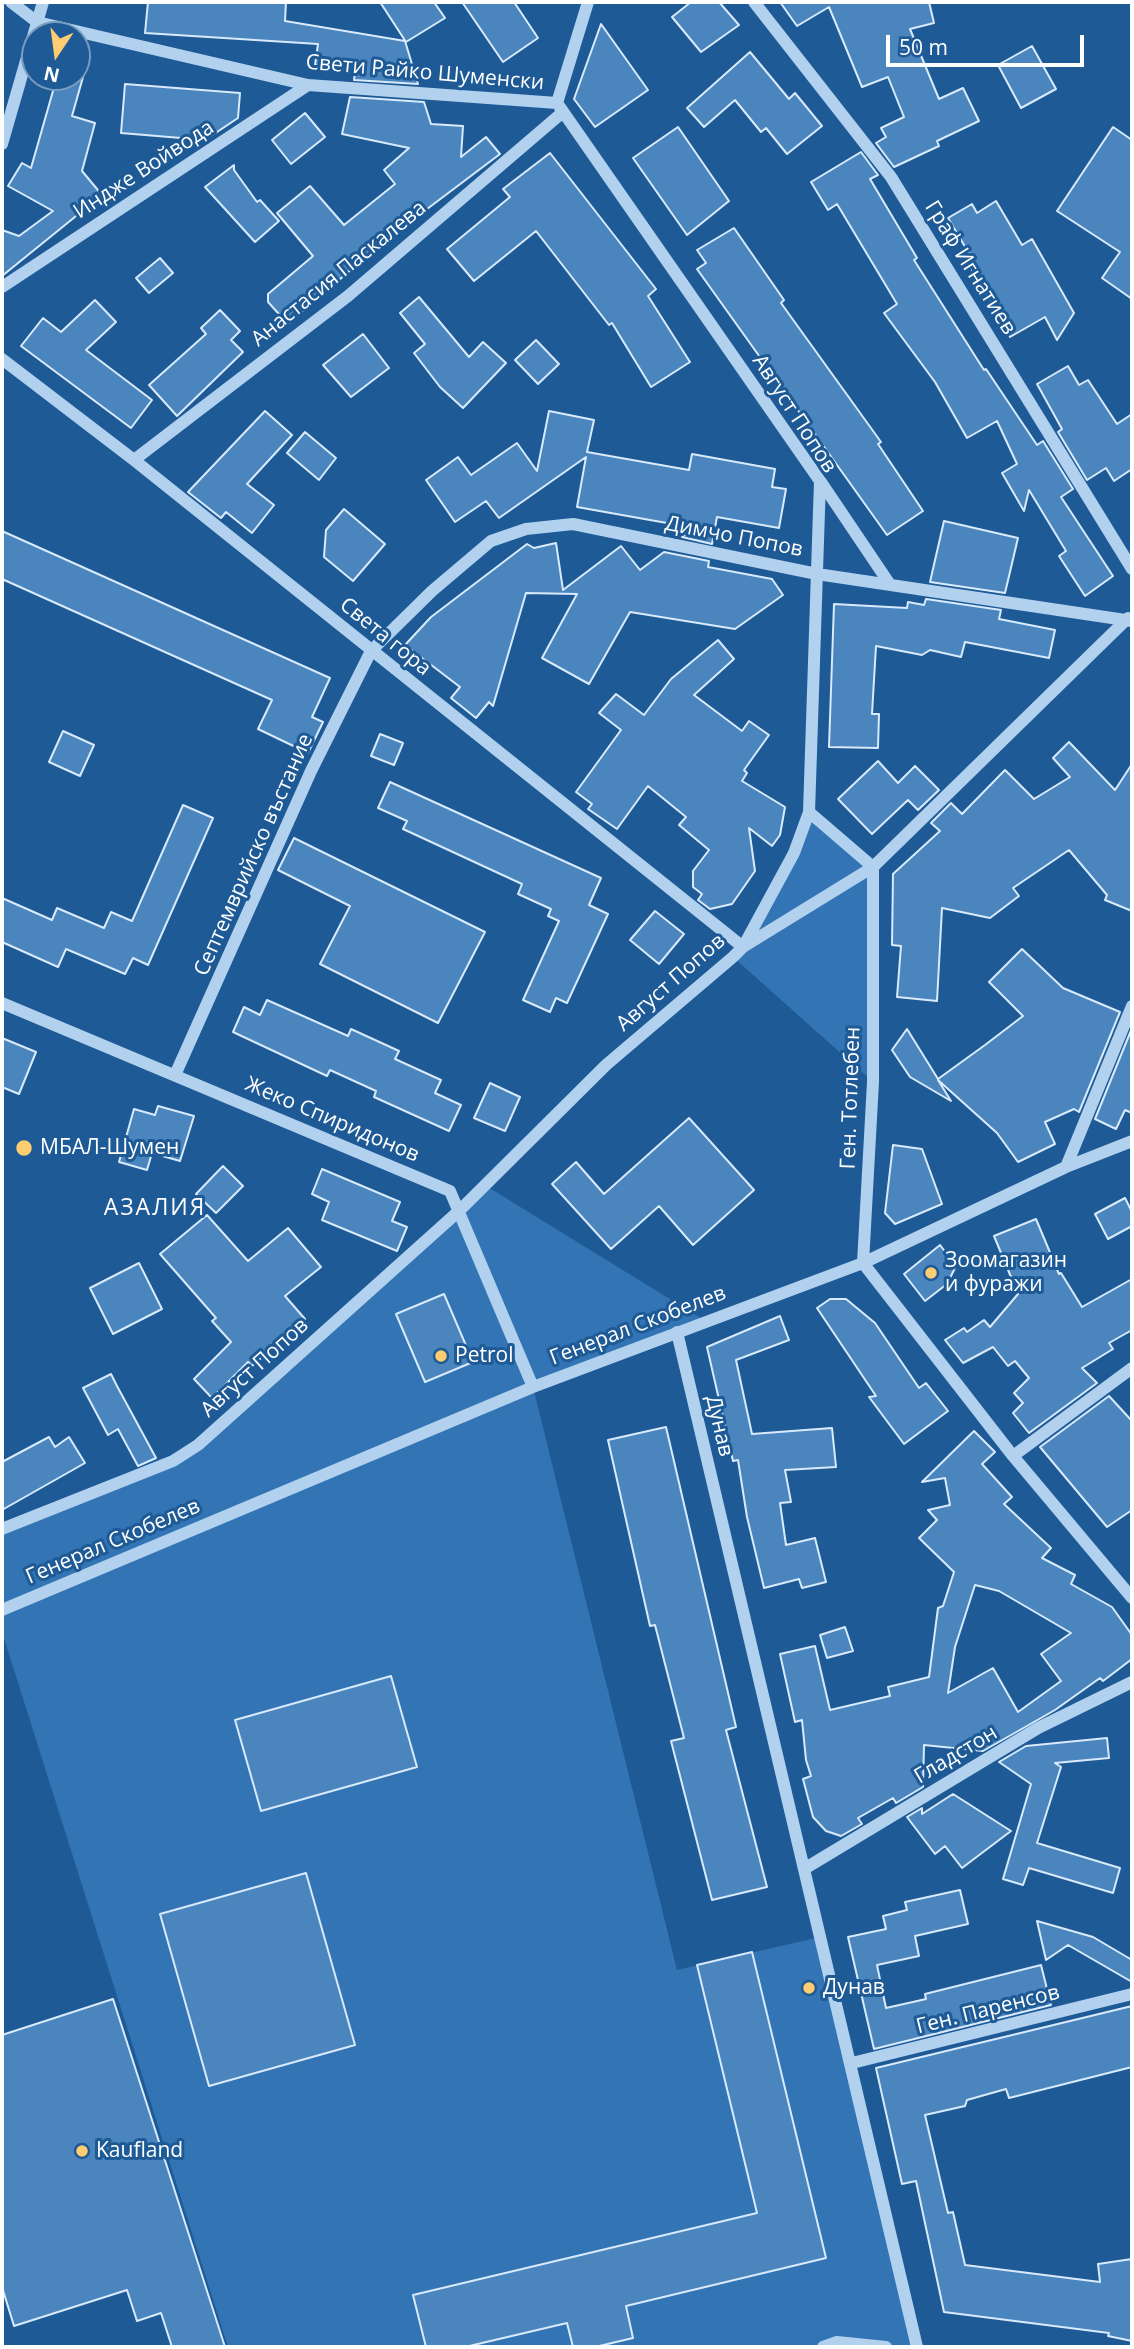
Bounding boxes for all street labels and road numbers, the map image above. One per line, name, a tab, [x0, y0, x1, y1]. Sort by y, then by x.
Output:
street label: Свети Райко Шуменски	[305, 50, 545, 96]
street label: Индже Войвода	[69, 115, 219, 225]
street label: Анастасия Паскалева	[247, 196, 431, 352]
street label: Граф Игнатиев	[919, 196, 1021, 340]
street label: Август Попов	[746, 350, 842, 478]
street label: Димчо Попов	[663, 511, 805, 563]
street label: Света гора	[334, 593, 436, 681]
street label: Септемврийско въстание	[189, 730, 319, 980]
street label: Август Попов	[611, 929, 731, 1037]
street label: Ген. Тотлебен	[836, 1026, 866, 1170]
street label: Жеко Спиридонов	[241, 1072, 423, 1168]
street label: Генерал Скобелев	[546, 1281, 730, 1371]
street label: Август Попов	[196, 1313, 314, 1423]
street label: Дунав	[700, 1393, 738, 1459]
street label: Генерал Скобелев	[22, 1494, 204, 1590]
street label: Гладстон	[910, 1720, 1002, 1790]
street label: Ген. Паренсов	[914, 1980, 1062, 2040]

